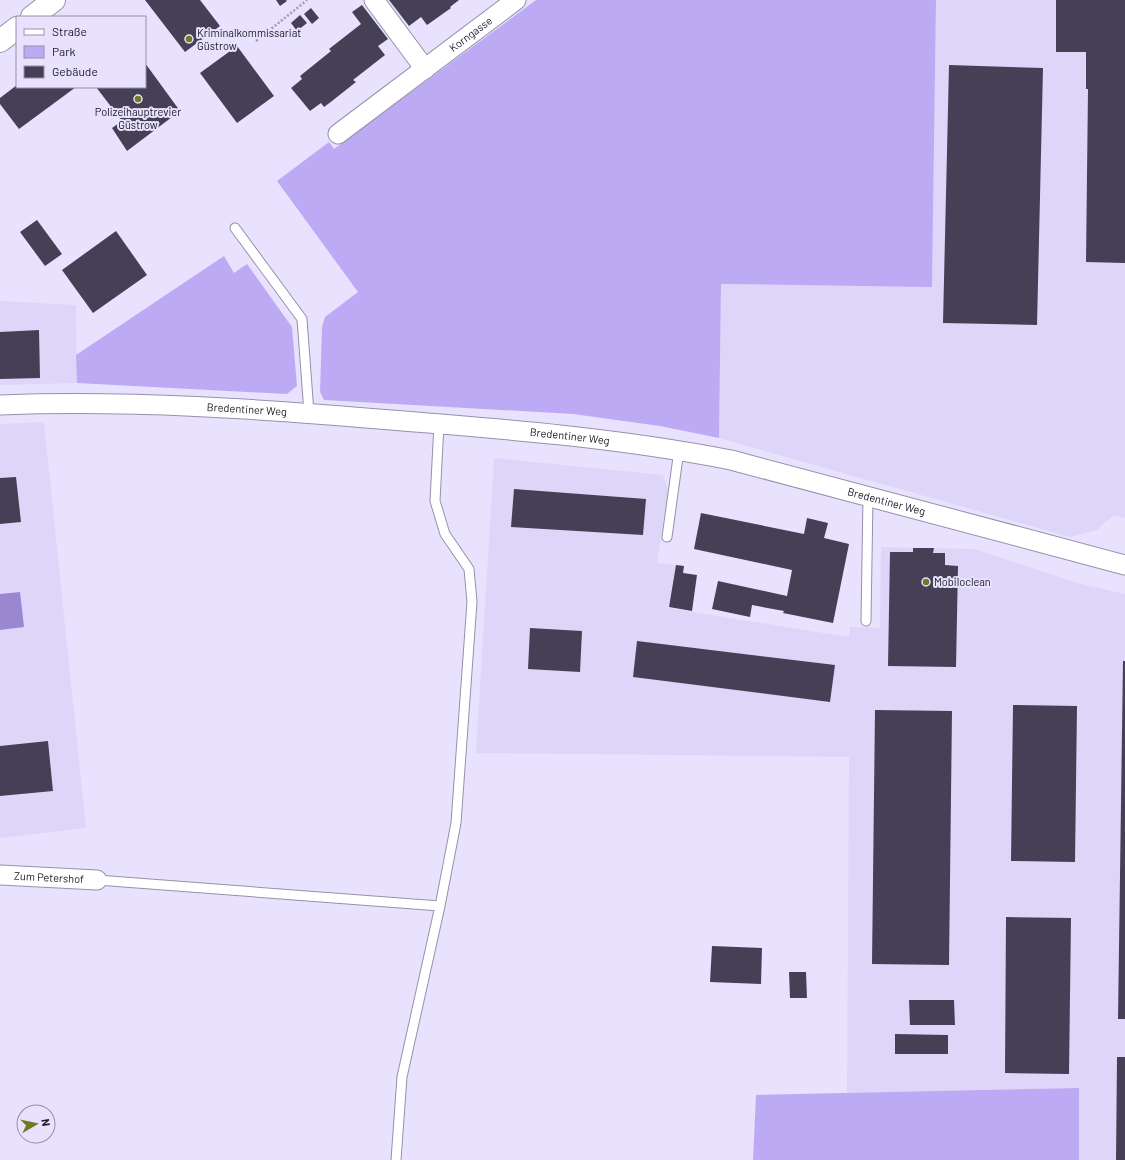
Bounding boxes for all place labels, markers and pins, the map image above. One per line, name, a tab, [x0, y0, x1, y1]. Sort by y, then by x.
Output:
place label: Kriminalkommissariat Güstrow	[197, 26, 301, 52]
marker: Kriminalkommissariat Güstrow	[184, 34, 194, 44]
marker: Polizeihauptrevier Güstrow	[133, 94, 143, 104]
place label: Polizeihauptrevier Güstrow	[95, 105, 181, 131]
place label: Mobiloclean	[934, 575, 991, 588]
marker: Mobiloclean	[921, 577, 931, 587]

